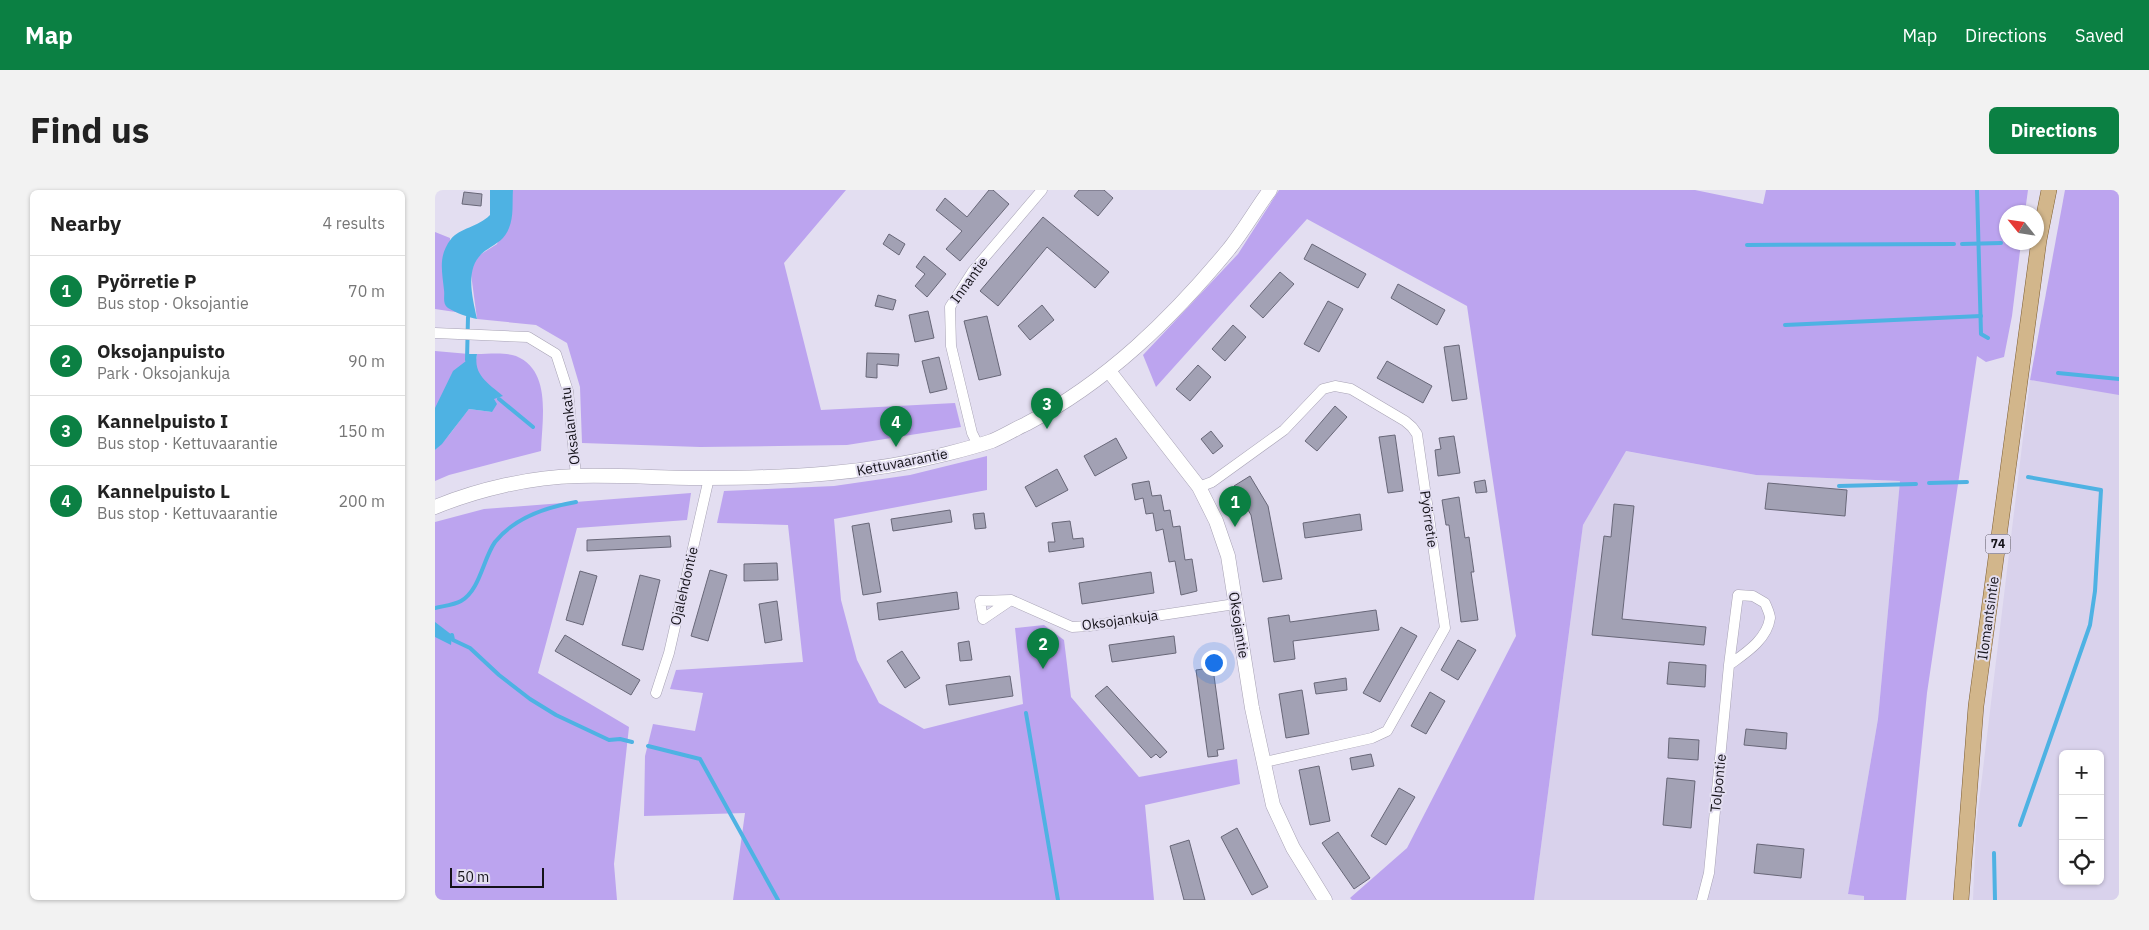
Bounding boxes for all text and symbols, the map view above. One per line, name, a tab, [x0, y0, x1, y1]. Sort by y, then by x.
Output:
text: Map	[25, 19, 73, 51]
text: Map	[1902, 24, 1937, 47]
text: Directions	[1965, 24, 2047, 47]
text: Saved	[2075, 24, 2124, 47]
text: Find us	[30, 107, 149, 153]
button: Directions	[1989, 107, 2119, 154]
north arrow	[1999, 205, 2044, 250]
text: Nearby	[50, 209, 121, 237]
text: 4 results	[322, 213, 385, 233]
street label: Innantie	[946, 253, 992, 307]
text: Pyörretie P	[97, 269, 196, 293]
text: 1	[61, 281, 71, 301]
text: 70 m	[348, 281, 385, 301]
text: Bus stop · Oksojantie	[97, 293, 249, 313]
text: Oksojanpuisto	[97, 339, 225, 363]
text: 2	[61, 351, 71, 371]
text: 90 m	[348, 351, 385, 371]
text: Park · Oksojankuja	[97, 363, 230, 383]
street label: Oksalankatu	[556, 386, 584, 466]
pin: 3	[1031, 388, 1063, 429]
pin: 4	[880, 406, 912, 447]
text: Kannelpuisto I	[97, 409, 228, 433]
text: 3	[61, 421, 71, 441]
text: 150 m	[338, 421, 385, 441]
text: Bus stop · Kettuvaarantie	[97, 433, 278, 453]
street label: Kettuvaarantie	[855, 444, 949, 480]
text: Kannelpuisto L	[97, 479, 230, 503]
pin: 1	[1219, 486, 1251, 527]
street label: Pyörretie	[1416, 489, 1442, 549]
text: 4	[61, 491, 71, 511]
text: 200 m	[338, 491, 385, 511]
text: Bus stop · Kettuvaarantie	[97, 503, 278, 523]
road number: 74	[1985, 534, 2011, 554]
street label: Ojalehdontie	[666, 545, 702, 627]
street label: Ilomantsintie	[1973, 575, 2003, 661]
street label: Oksojantie	[1225, 591, 1253, 660]
street label: Oksojankuja	[1081, 606, 1160, 634]
pin: 2	[1027, 628, 1059, 669]
your location	[1201, 650, 1227, 676]
map controls	[2059, 750, 2104, 885]
button: +	[2059, 750, 2104, 795]
street label: Tolpontie	[1706, 753, 1730, 813]
button: −	[2059, 795, 2104, 840]
button: locate	[2059, 840, 2104, 885]
scale bar	[450, 865, 544, 888]
text: 50 m	[457, 868, 489, 886]

